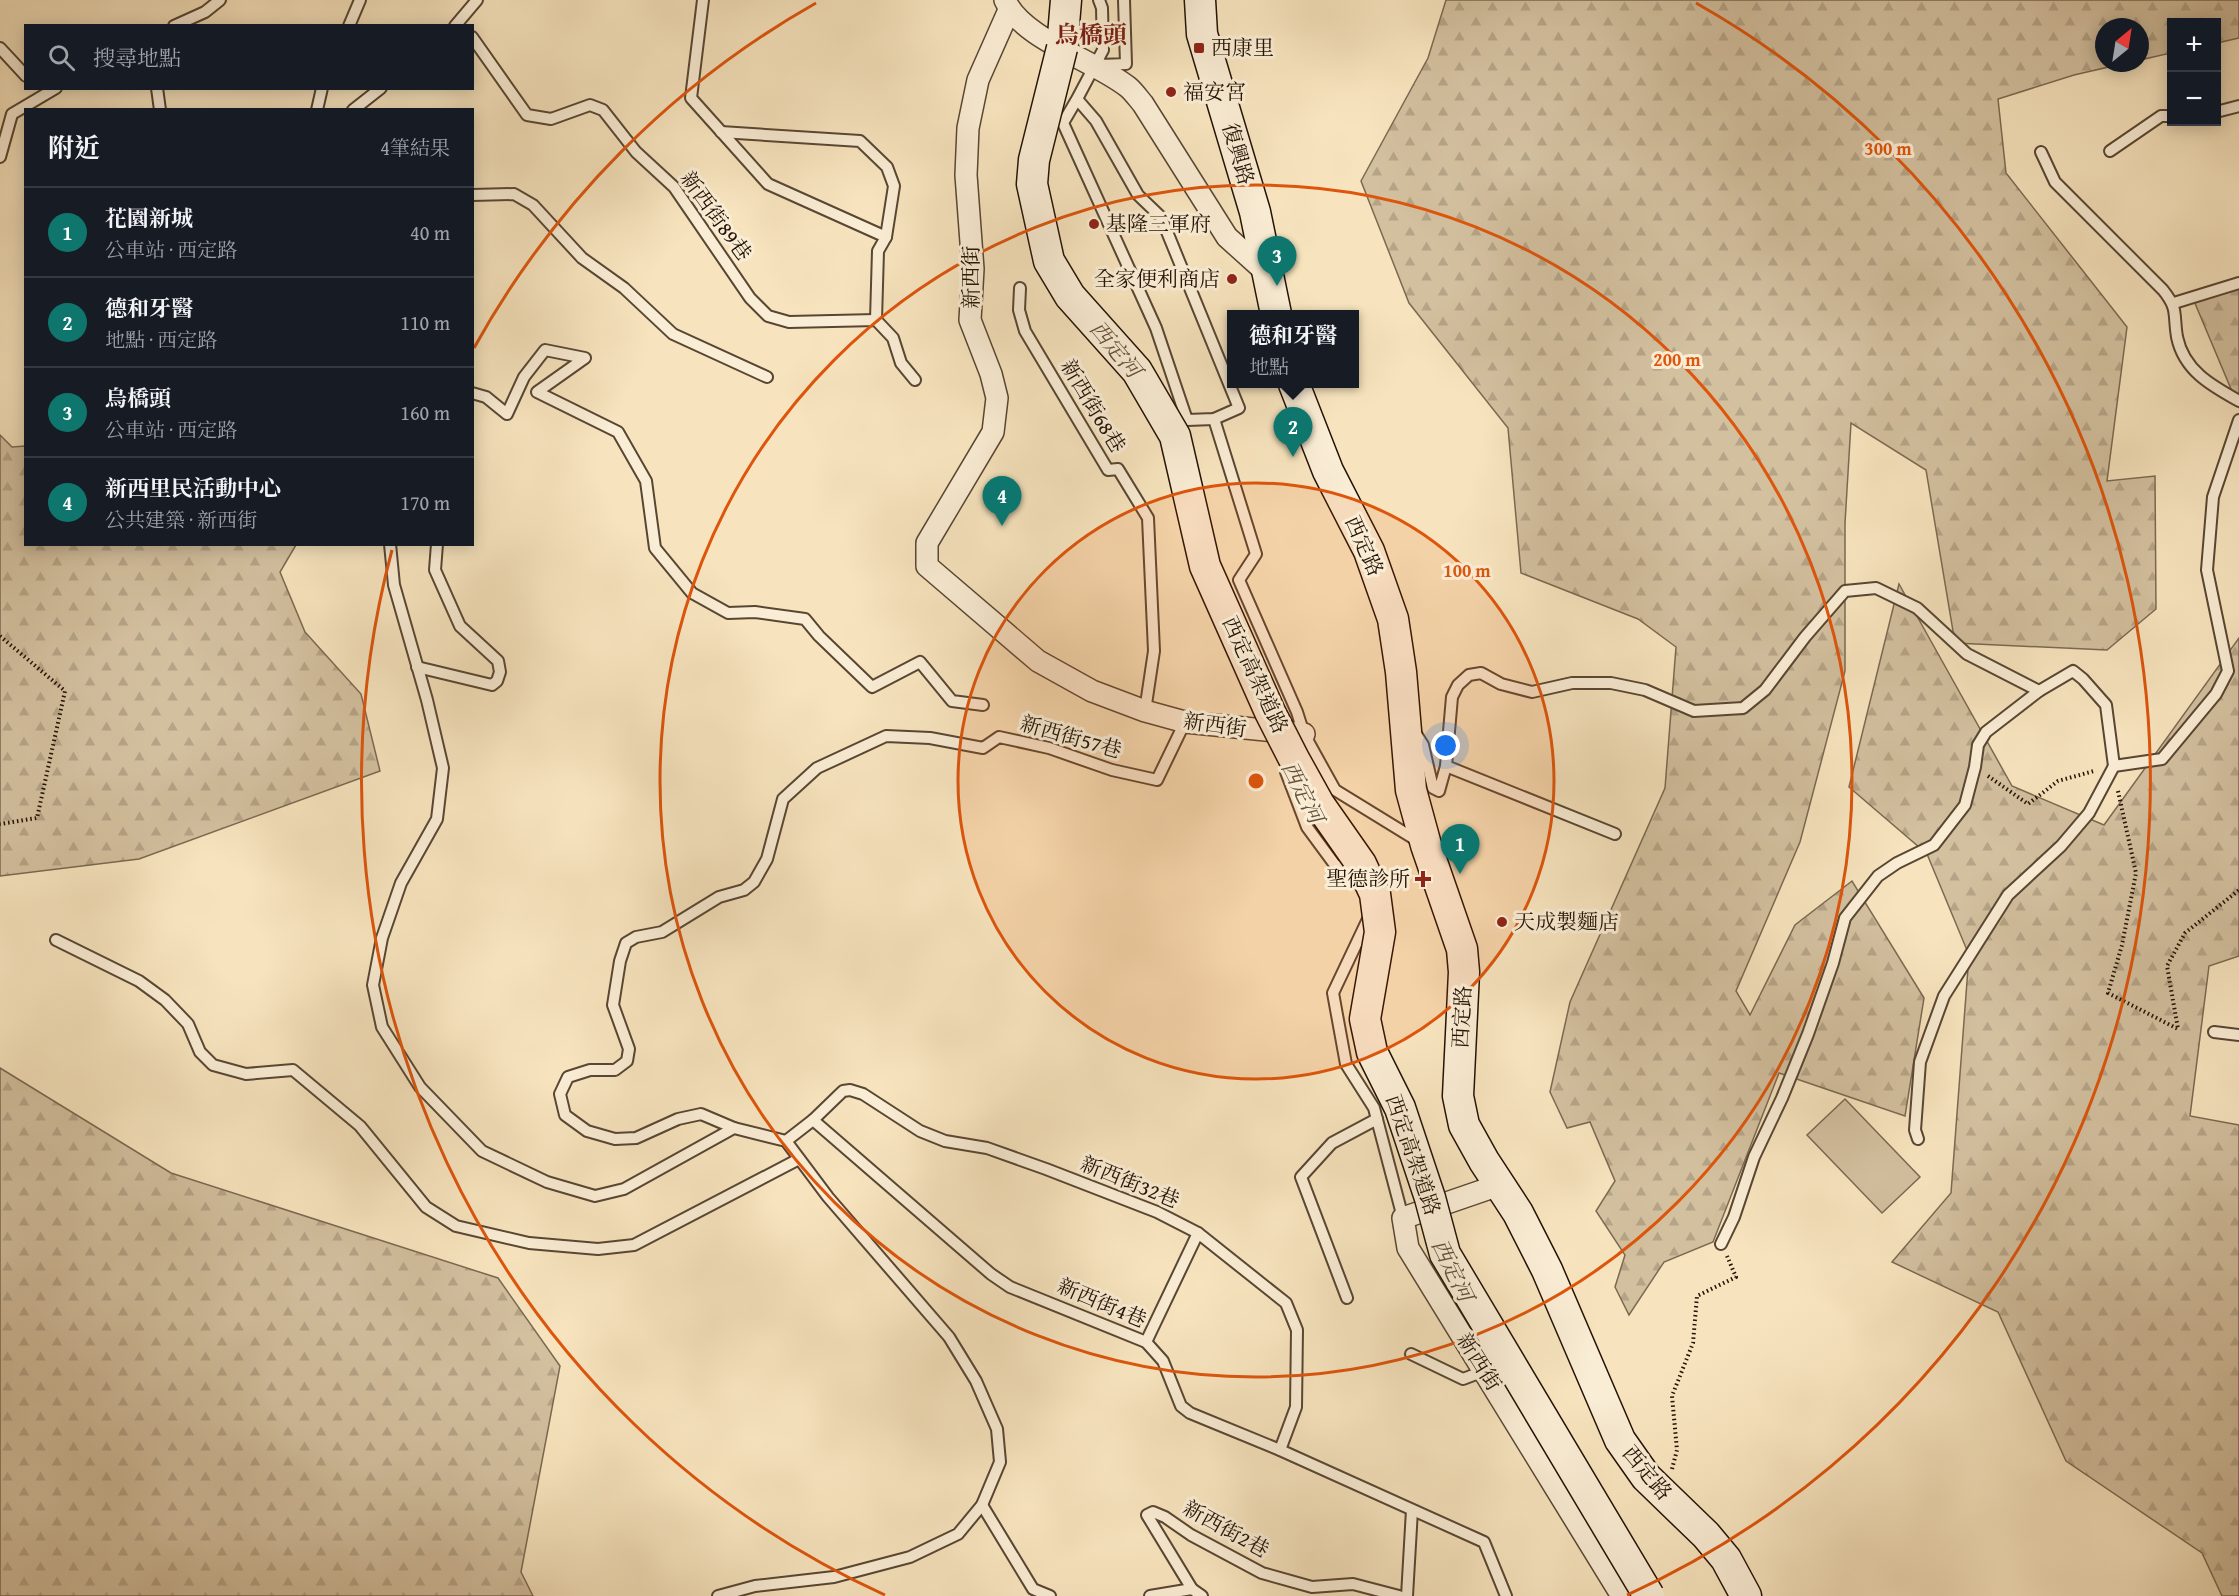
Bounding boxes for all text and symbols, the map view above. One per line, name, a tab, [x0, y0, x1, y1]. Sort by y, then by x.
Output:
district label: 烏橋頭	[1055, 17, 1127, 52]
north arrow	[2095, 18, 2149, 72]
map controls	[2167, 18, 2221, 126]
button: +	[2167, 18, 2221, 72]
search box	[24, 24, 474, 90]
place label: 西康里	[1211, 32, 1274, 63]
icon: search	[45, 41, 78, 74]
marker: 西康里	[1192, 41, 1206, 55]
text: 搜尋地點	[93, 42, 181, 74]
button: −	[2167, 72, 2221, 126]
place label: 福安宮	[1183, 76, 1246, 107]
marker: 福安宮	[1164, 85, 1178, 99]
street label: 復興路	[1215, 119, 1262, 188]
text: 附近	[48, 128, 100, 167]
text: 4筆結果	[380, 133, 450, 162]
text: 300 m	[1864, 135, 1912, 162]
street label: 新西街89巷	[673, 164, 760, 267]
text: 花園新城	[105, 202, 193, 234]
place label: 基隆三軍府	[1106, 208, 1211, 239]
marker: 基隆三軍府	[1087, 217, 1101, 231]
text: 1	[62, 218, 73, 247]
text: 40 m	[410, 218, 450, 247]
text: 公車站 · 西定路	[105, 235, 237, 264]
pin: 3	[1258, 236, 1296, 286]
street label: 新西街	[955, 246, 986, 309]
place label: 全家便利商店	[1094, 263, 1220, 294]
marker: 全家便利商店	[1225, 272, 1239, 286]
text: 德和牙醫	[105, 292, 193, 324]
text: 2	[62, 308, 73, 337]
text: 110 m	[400, 308, 450, 337]
popup	[1227, 310, 1359, 388]
water label: 西定河	[1083, 313, 1152, 388]
text: 德和牙醫	[1249, 319, 1337, 351]
text: 地點 · 西定路	[105, 325, 217, 354]
text: 200 m	[1653, 346, 1701, 373]
text: 地點	[1249, 352, 1289, 381]
street label: 新西街68巷	[1053, 353, 1134, 458]
text: 烏橋頭	[105, 382, 171, 414]
text: 3	[62, 398, 73, 427]
text: 160 m	[400, 398, 450, 427]
pin: 2	[1274, 408, 1312, 457]
text: 公車站 · 西定路	[105, 415, 237, 444]
text: 新西里民活動中心	[105, 472, 281, 504]
pin: 4	[982, 476, 1022, 526]
text: 4	[62, 488, 73, 517]
text: 170 m	[400, 488, 450, 517]
text: 公共建築 · 新西街	[105, 505, 257, 534]
street label: 西定路	[1337, 511, 1391, 581]
text: 100 m	[1443, 557, 1491, 584]
street label: 西定高架道路	[1215, 611, 1296, 738]
street label: 新西街	[1182, 705, 1248, 744]
street label: 新西街57巷	[1017, 707, 1126, 766]
your location	[1431, 731, 1460, 760]
water label: 西定河	[1274, 755, 1334, 832]
centre of rings	[1246, 771, 1266, 791]
pin: 1	[1440, 824, 1480, 874]
place label: 聖德診所	[1326, 863, 1410, 894]
marker: 聖德診所	[1414, 870, 1432, 888]
place label: 天成製麵店	[1514, 906, 1619, 937]
marker: 天成製麵店	[1495, 915, 1509, 929]
street label: 西定路	[1444, 985, 1479, 1049]
street label: 西定高架道路	[1378, 1090, 1449, 1219]
street label: 新西街32巷	[1076, 1148, 1184, 1215]
water label: 西定河	[1424, 1233, 1484, 1310]
street label: 新西街4巷	[1053, 1270, 1152, 1335]
street label: 新西街	[1450, 1327, 1509, 1397]
street label: 西定路	[1615, 1439, 1680, 1507]
street label: 新西街2巷	[1178, 1492, 1275, 1565]

